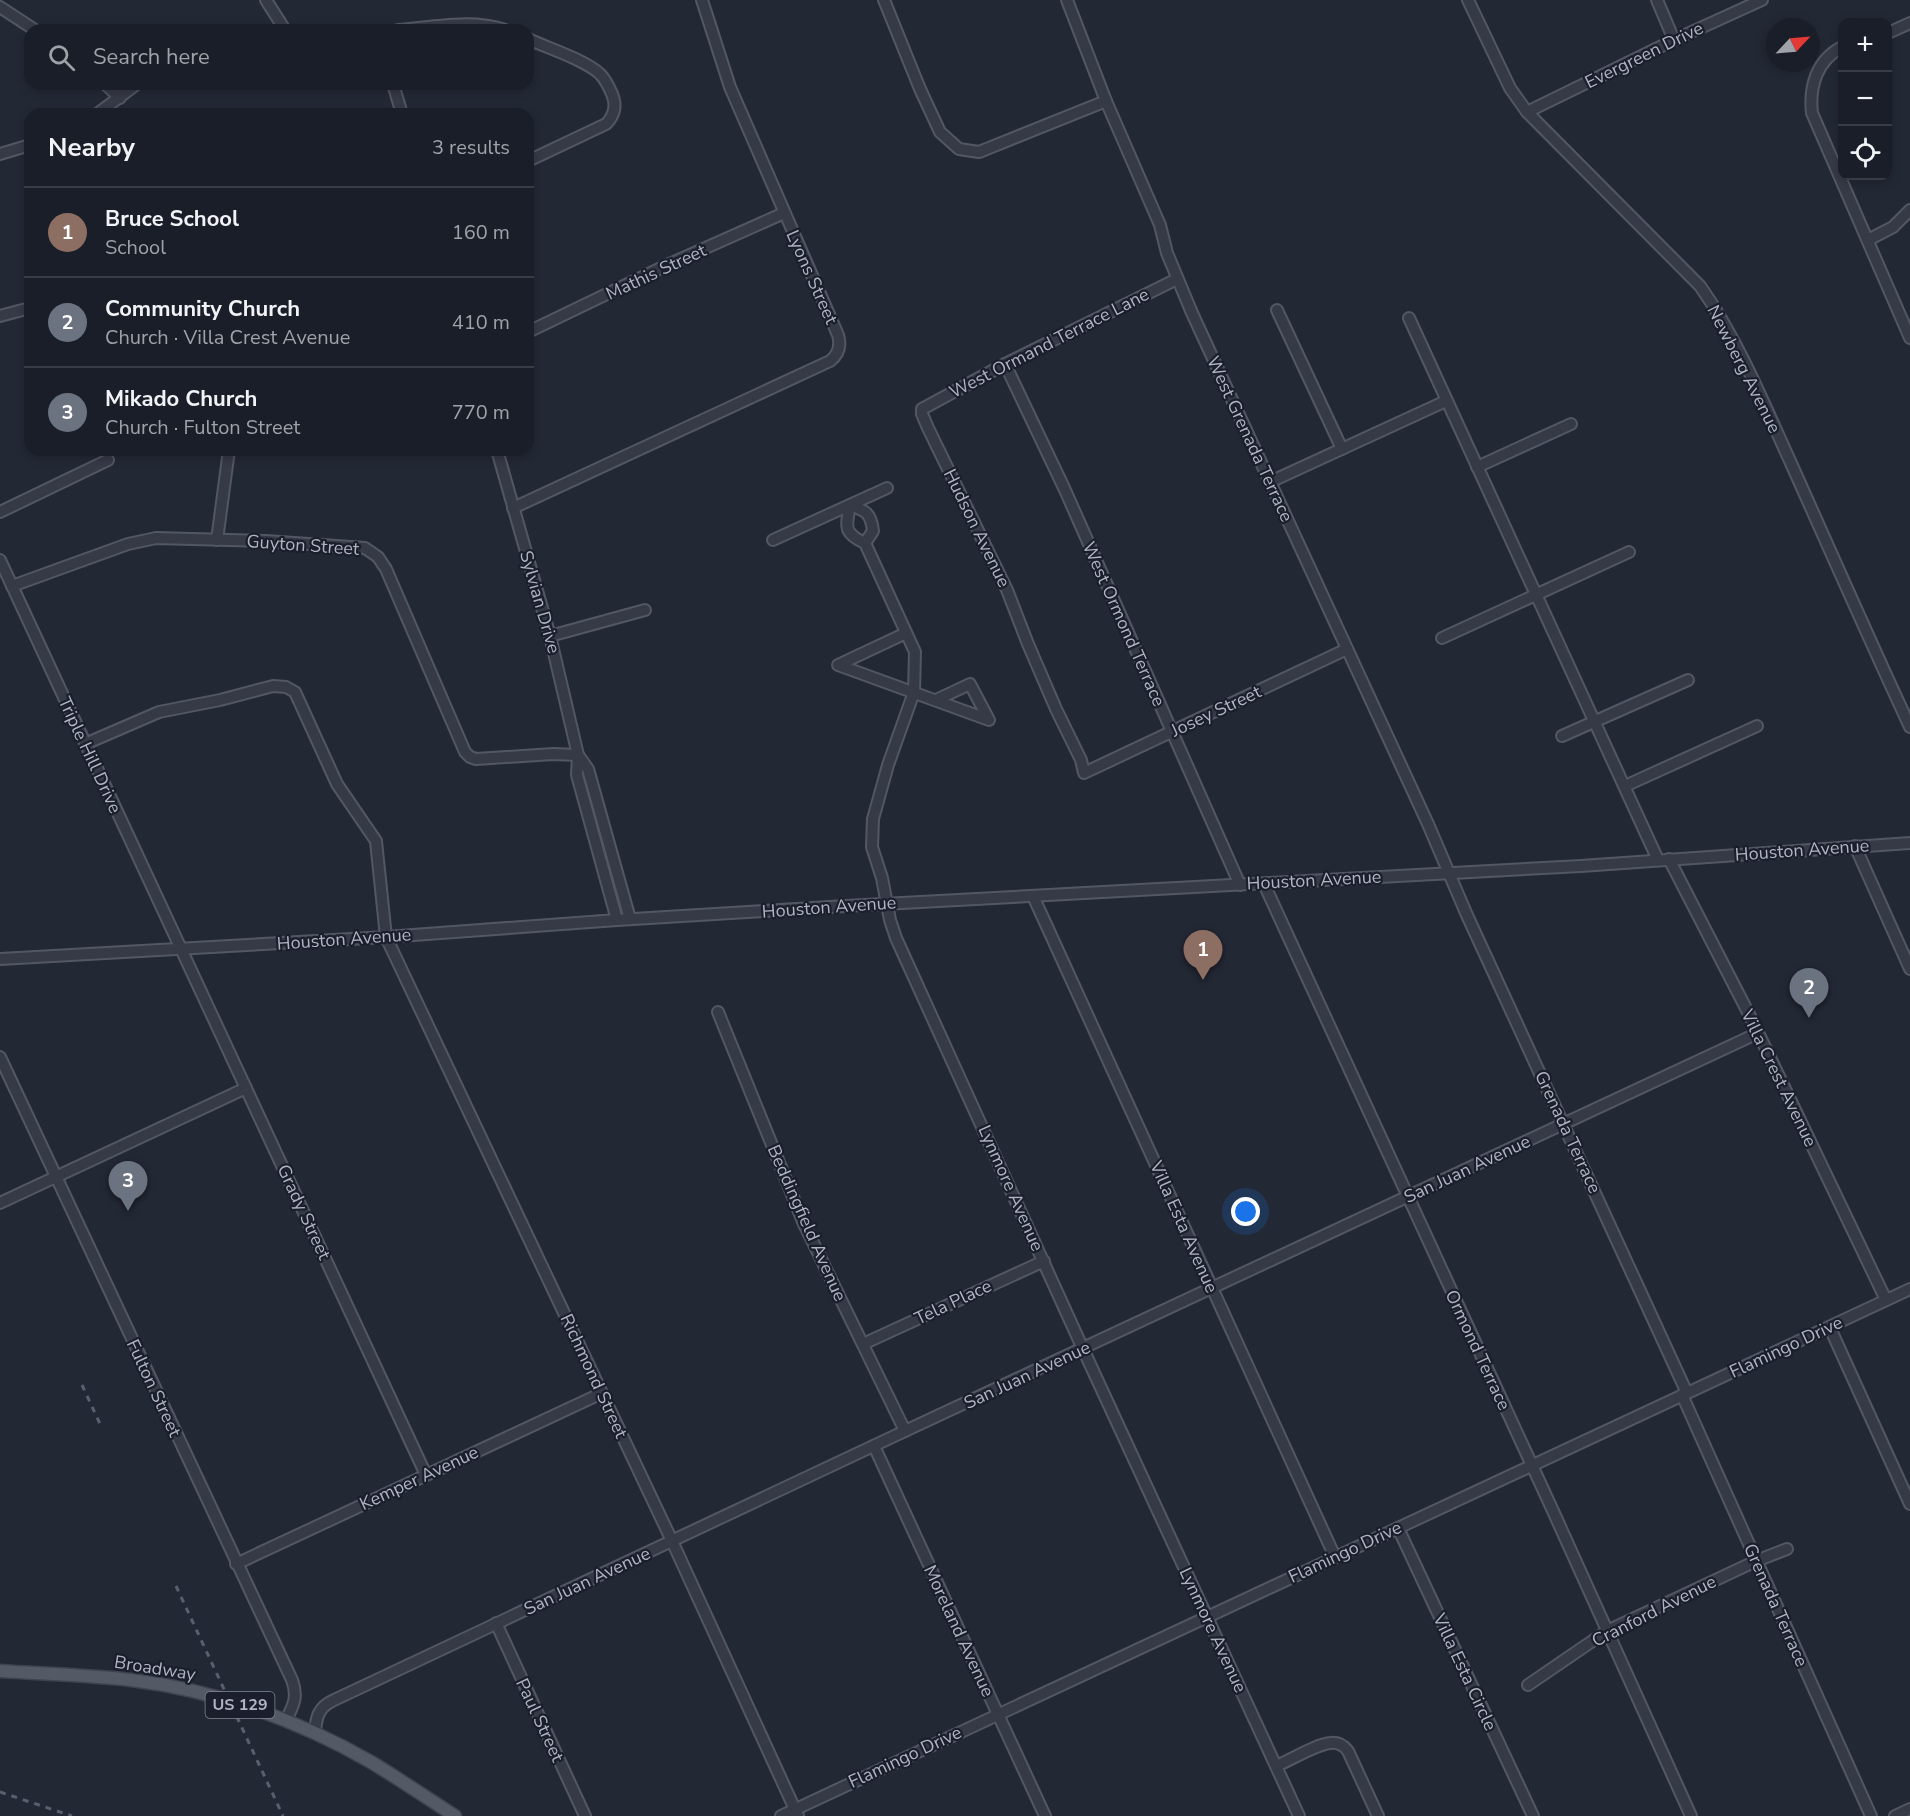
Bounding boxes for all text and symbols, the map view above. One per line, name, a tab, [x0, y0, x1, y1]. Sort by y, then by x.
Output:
street label: Evergreen Drive	[1581, 16, 1707, 94]
north arrow	[1766, 18, 1820, 72]
map controls	[1838, 18, 1892, 180]
button: +	[1838, 18, 1892, 72]
search box	[24, 24, 534, 90]
icon: search	[45, 41, 78, 74]
text: Search here	[93, 42, 210, 72]
button: −	[1838, 72, 1892, 126]
button: locate	[1838, 126, 1892, 180]
text: Nearby	[48, 130, 135, 165]
text: 3 results	[432, 134, 510, 161]
text: Bruce School	[105, 204, 239, 234]
text: 1	[62, 219, 74, 246]
text: 160 m	[452, 219, 510, 246]
street label: Lyons Street	[781, 226, 844, 329]
text: School	[105, 234, 166, 261]
street label: Mathis Street	[602, 238, 711, 306]
street label: West Ormand Terrace Lane	[945, 282, 1153, 404]
text: Community Church	[105, 294, 300, 324]
street label: Newberg Avenue	[1701, 301, 1787, 437]
text: 2	[62, 309, 74, 336]
text: 410 m	[452, 309, 510, 336]
text: Church · Villa Crest Avenue	[105, 324, 350, 351]
street label: West Grenada Terrace	[1201, 352, 1299, 526]
text: Mikado Church	[105, 384, 257, 414]
text: 3	[62, 399, 74, 426]
text: 770 m	[452, 399, 510, 426]
text: Church · Fulton Street	[105, 414, 300, 441]
street label: Hudson Avenue	[938, 465, 1016, 591]
street label: Guyton Street	[246, 529, 361, 561]
street label: West Ormond Terrace	[1077, 538, 1171, 710]
street label: Sylvian Drive	[514, 548, 566, 656]
street label: Josey Street	[1166, 679, 1266, 743]
street label: Triple Hill Drive	[53, 693, 127, 817]
street label: Houston Avenue	[1734, 833, 1870, 867]
street label: Houston Avenue	[1246, 864, 1382, 896]
street label: Houston Avenue	[761, 890, 897, 924]
street label: Houston Avenue	[276, 922, 412, 956]
pin: 1	[1184, 930, 1222, 980]
pin: 2	[1790, 968, 1828, 1018]
street label: Villa Crest Avenue	[1735, 1004, 1823, 1151]
street label: Grenada Terrace	[1529, 1067, 1607, 1197]
street label: Lynmore Avenue	[972, 1121, 1050, 1255]
street label: San Juan Avenue	[1400, 1129, 1534, 1209]
street label: Beddingfield Avenue	[762, 1141, 852, 1305]
street label: Villa Esta Avenue	[1144, 1156, 1224, 1297]
street label: Grady Street	[271, 1161, 337, 1264]
pin: 3	[108, 1162, 148, 1211]
your location	[1231, 1197, 1260, 1226]
street label: Tela Place	[911, 1274, 995, 1330]
street label: Ormond Terrace	[1440, 1286, 1516, 1414]
street label: Richmond Street	[555, 1310, 634, 1443]
street label: Flamingo Drive	[1725, 1310, 1847, 1384]
street label: Fulton Street	[121, 1335, 187, 1441]
street label: San Juan Avenue	[960, 1335, 1094, 1415]
street label: Kemper Avenue	[356, 1440, 482, 1516]
street label: Flamingo Drive	[1284, 1515, 1406, 1589]
street label: Grenada Terrace	[1738, 1540, 1814, 1670]
street label: San Juan Avenue	[520, 1541, 654, 1621]
street label: Moreland Avenue	[918, 1561, 1000, 1701]
street label: Lynmore Avenue	[1173, 1563, 1253, 1697]
street label: Cranford Avenue	[1588, 1569, 1720, 1653]
street label: Villa Esta Circle	[1427, 1609, 1503, 1734]
street label: Broadway	[113, 1650, 198, 1686]
street label: Paul Street	[510, 1674, 570, 1766]
road number: US 129	[206, 1692, 274, 1718]
street label: Flamingo Drive	[844, 1720, 966, 1794]

